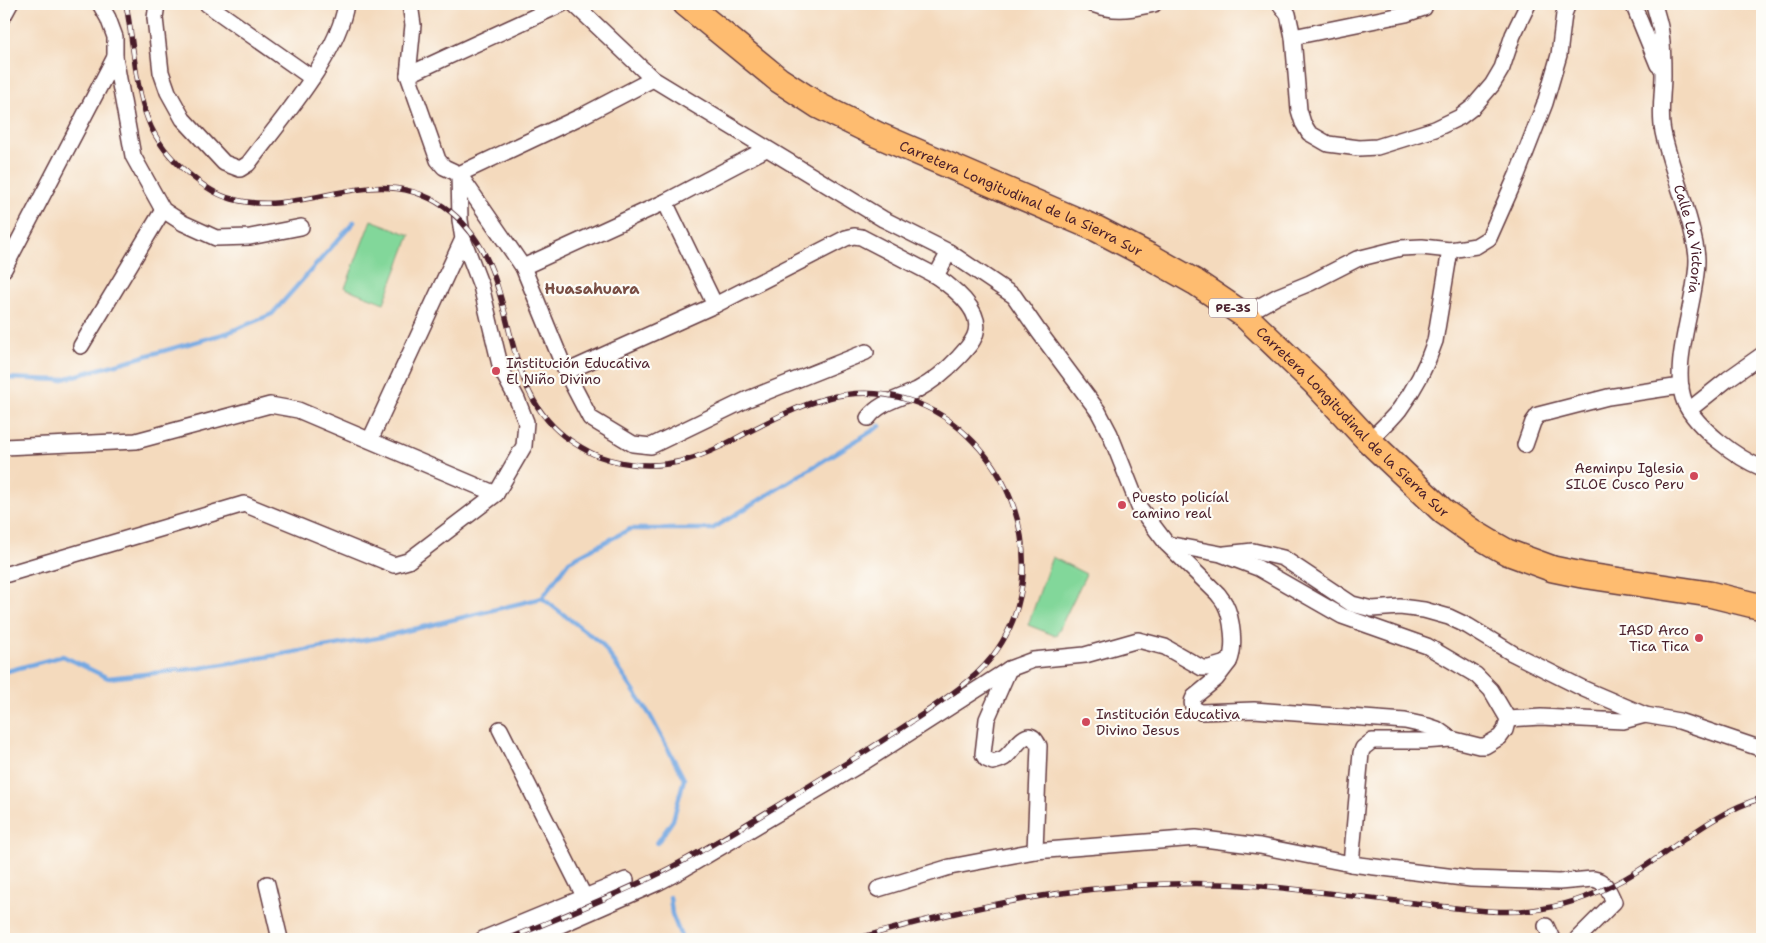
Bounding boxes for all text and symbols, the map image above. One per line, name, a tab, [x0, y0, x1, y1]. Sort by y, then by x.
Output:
street label: Carretera Longitudinal de la Sierra Sur	[897, 136, 1146, 260]
street label: Calle La Victoria	[1670, 182, 1706, 296]
district label: Huasahuara	[545, 279, 640, 299]
road number: PE-3S	[1209, 298, 1257, 318]
street label: Carretera Longitudinal de la Sierra Sur	[1253, 323, 1453, 522]
place label: Institución Educativa El Niño Divino	[506, 354, 650, 388]
marker: Institución Educativa El Niño Divino	[490, 365, 502, 377]
place label: Aeminpu Iglesia SILOE Cusco Peru	[1565, 459, 1684, 493]
marker: Aeminpu Iglesia SILOE Cusco Peru	[1688, 470, 1700, 482]
place label: Puesto policíal camino real	[1132, 488, 1229, 522]
marker: Puesto policíal camino real	[1116, 499, 1128, 511]
place label: IASD Arco Tica Tica	[1619, 621, 1689, 655]
marker: IASD Arco Tica Tica	[1693, 632, 1705, 644]
place label: Institución Educativa Divino Jesus	[1096, 705, 1240, 739]
marker: Institución Educativa Divino Jesus	[1080, 716, 1092, 728]

